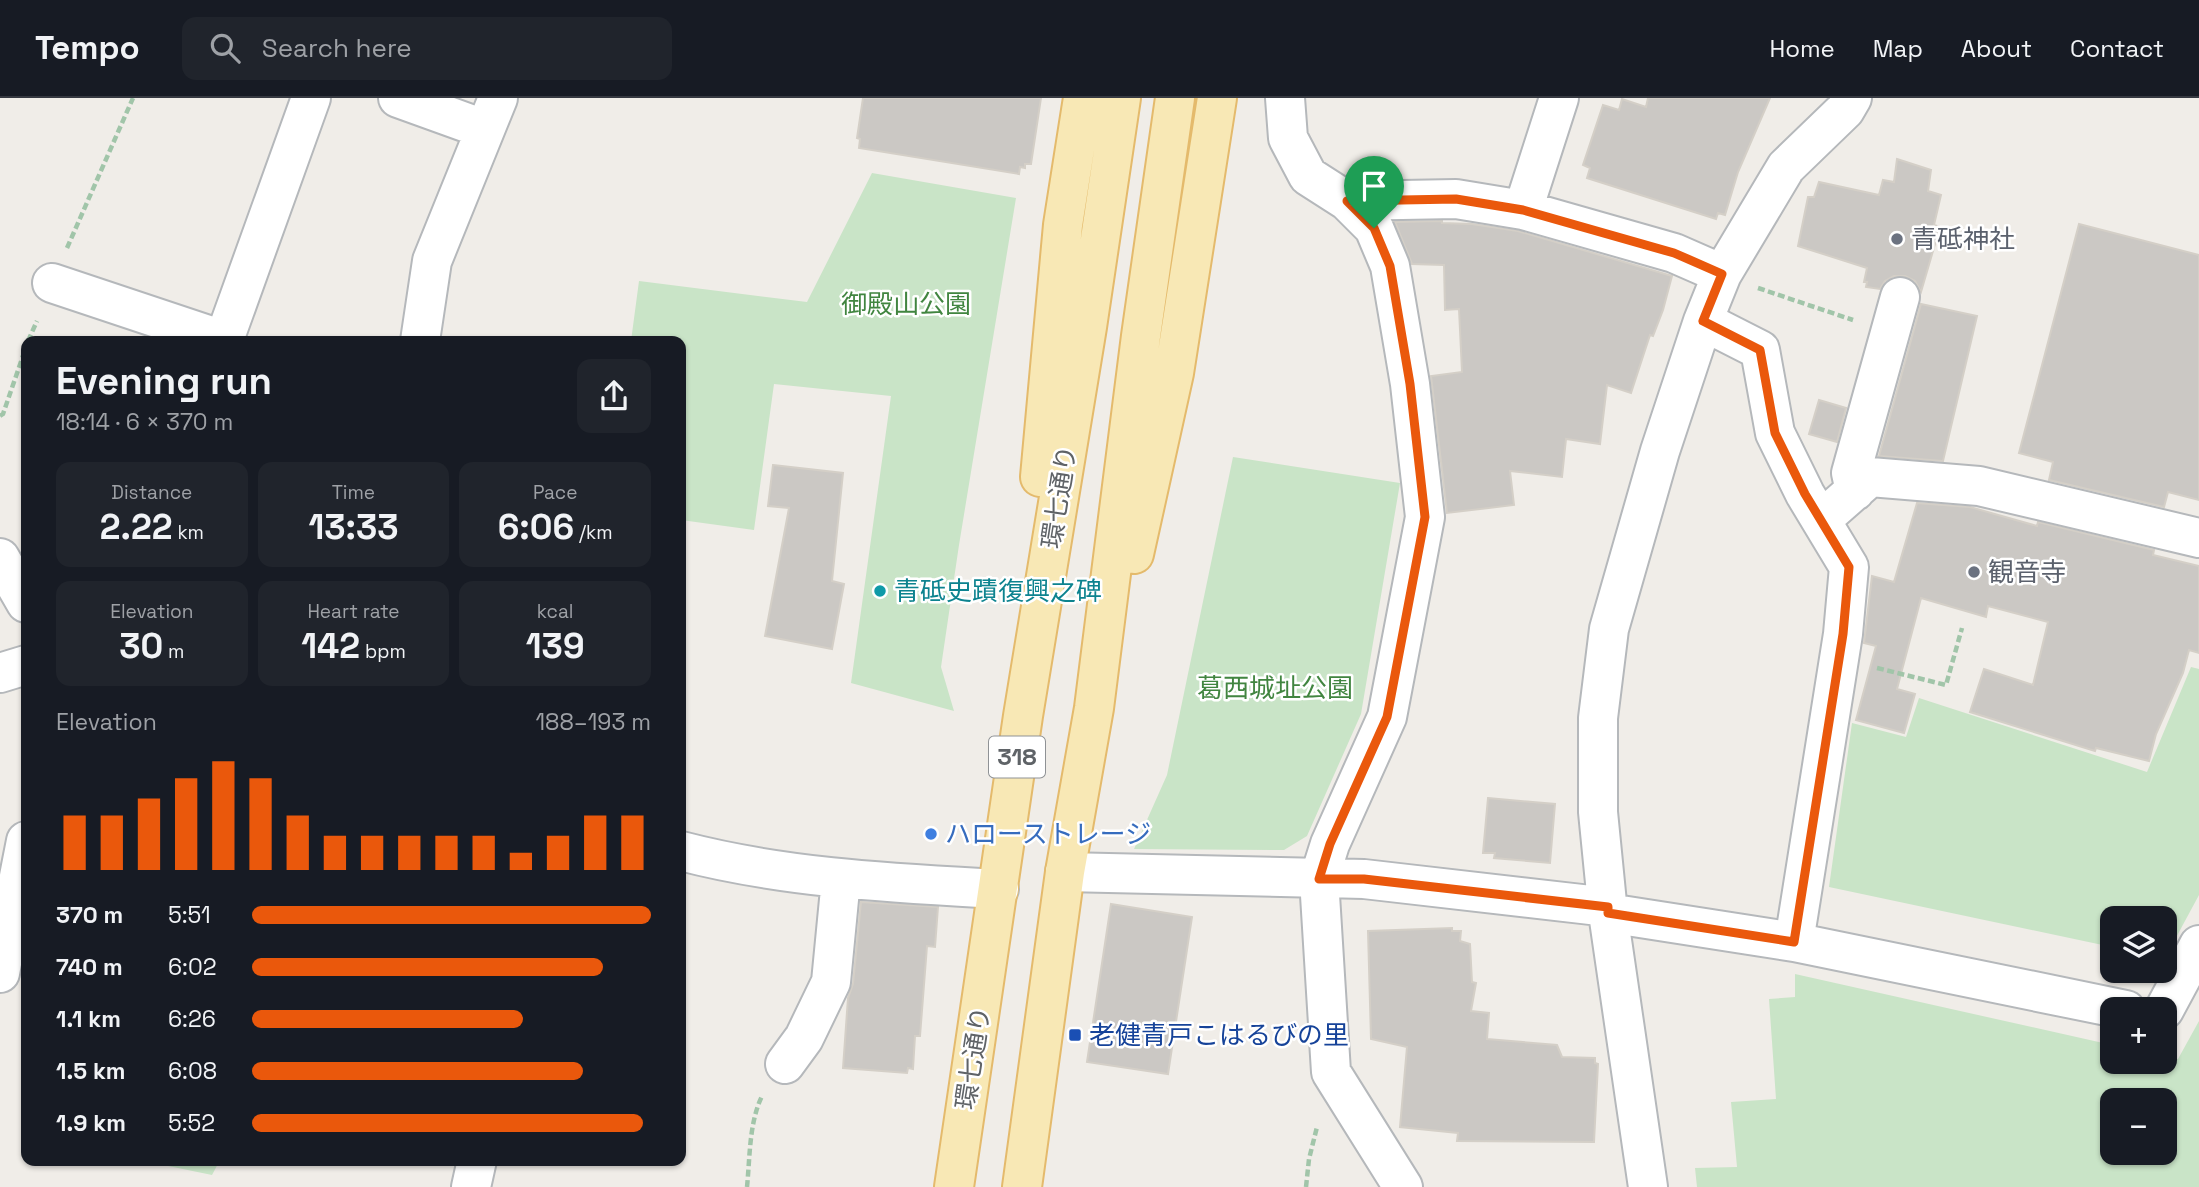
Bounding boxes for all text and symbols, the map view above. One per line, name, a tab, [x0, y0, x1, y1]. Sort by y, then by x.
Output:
search box	[182, 17, 672, 80]
text: Tempo	[35, 27, 140, 69]
icon: search	[206, 29, 244, 67]
text: Search here	[262, 31, 412, 65]
text: Home	[1769, 33, 1835, 64]
text: Map	[1873, 33, 1923, 64]
text: About	[1961, 33, 2032, 64]
text: Contact	[2070, 33, 2164, 64]
pin	[1344, 156, 1404, 228]
icon: arrive	[1355, 167, 1393, 205]
place label: 青砥神社	[1911, 222, 2015, 256]
marker: 青砥神社	[1889, 231, 1905, 247]
park label: 御殿山公園	[841, 287, 971, 321]
text: Evening run	[56, 357, 272, 405]
button: share	[577, 359, 651, 433]
text: 18:14 · 6 × 370 m	[56, 407, 233, 437]
street label: 環七通り	[1034, 443, 1084, 551]
text: Distance	[111, 480, 192, 505]
text: Time	[332, 480, 375, 505]
text: Pace	[533, 480, 577, 505]
text: 2.22	[100, 505, 173, 549]
text: 13:33	[308, 505, 399, 549]
text: 6:06	[498, 505, 574, 549]
text: km	[173, 520, 204, 545]
text: /km	[574, 520, 613, 545]
place label: 観音寺	[1988, 555, 2066, 589]
marker: 観音寺	[1966, 564, 1982, 580]
place label: 青砥史蹟復興之碑	[894, 574, 1102, 608]
marker: 青砥史蹟復興之碑	[872, 583, 888, 599]
text: Elevation	[110, 599, 193, 624]
text: Heart rate	[307, 599, 400, 624]
text: kcal	[537, 599, 574, 624]
text: 30	[119, 624, 163, 668]
text: 142	[301, 624, 360, 668]
text: 139	[526, 624, 585, 668]
text: m	[163, 639, 184, 664]
text: bpm	[360, 639, 406, 664]
park label: 葛西城址公園	[1197, 671, 1353, 705]
text: Elevation	[56, 707, 157, 737]
text: 188–193 m	[535, 707, 651, 737]
road number: 318	[989, 736, 1045, 778]
place label: ハローストレージ	[945, 817, 1151, 851]
marker: ハローストレージ	[923, 826, 939, 842]
text: 370 m	[56, 900, 123, 930]
text: 5:51	[168, 900, 211, 930]
map controls	[2100, 906, 2177, 1165]
button: layers	[2100, 906, 2177, 983]
text: 740 m	[56, 952, 123, 982]
text: 6:02	[168, 952, 217, 982]
button: +	[2100, 997, 2177, 1074]
text: 1.1 km	[56, 1004, 121, 1034]
text: 6:26	[168, 1004, 216, 1034]
street label: 環七通り	[948, 1004, 998, 1112]
place label: 老健青戸こはるびの里	[1089, 1018, 1349, 1052]
marker: 老健青戸こはるびの里	[1067, 1027, 1083, 1043]
text: 1.5 km	[56, 1056, 126, 1086]
text: 6:08	[168, 1056, 217, 1086]
button: −	[2100, 1088, 2177, 1165]
text: 1.9 km	[56, 1108, 126, 1138]
text: 5:52	[168, 1108, 215, 1138]

